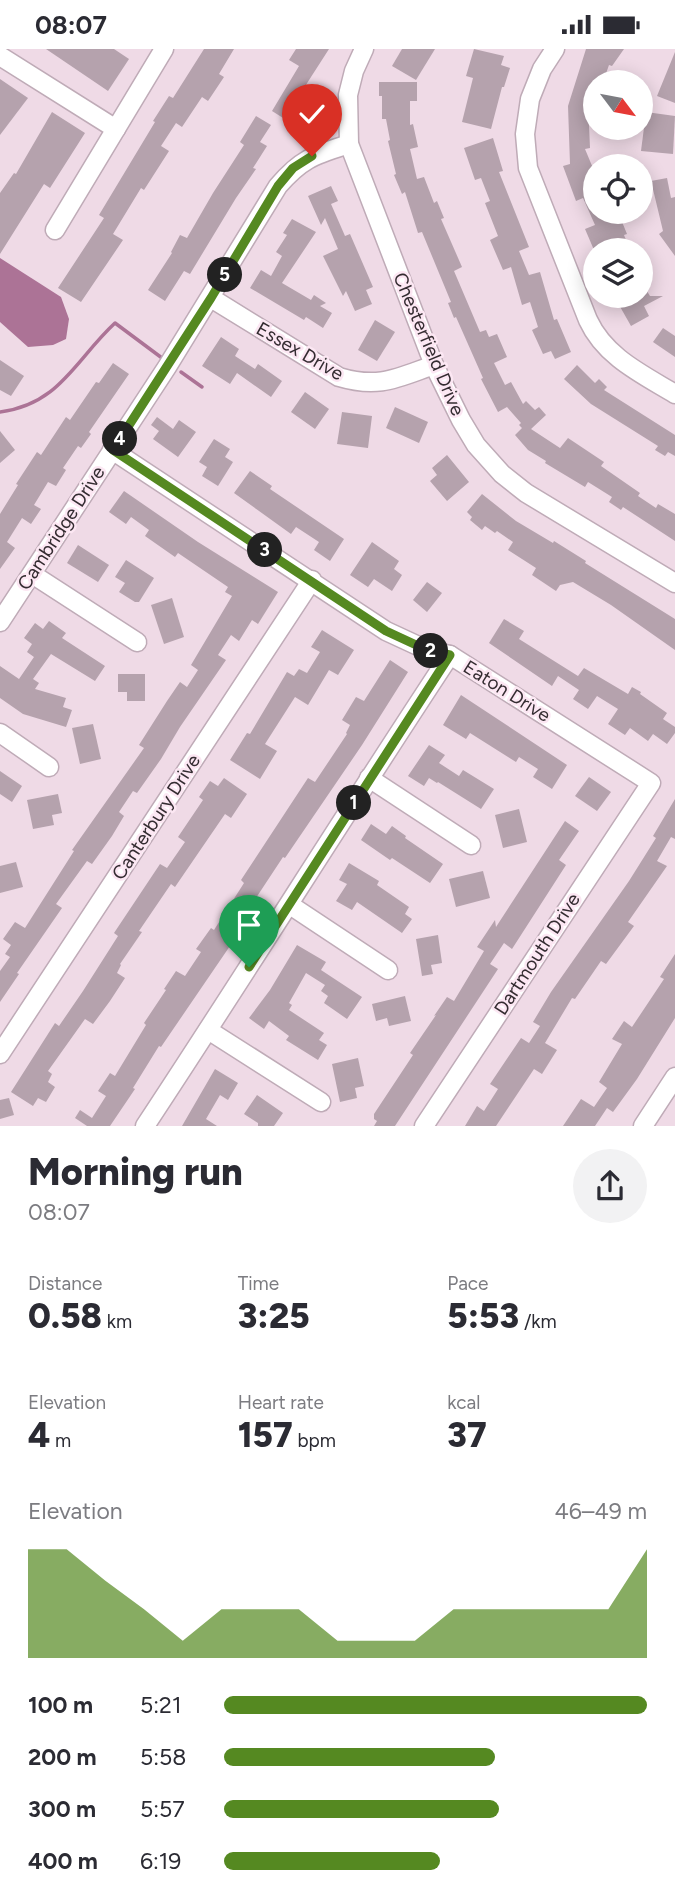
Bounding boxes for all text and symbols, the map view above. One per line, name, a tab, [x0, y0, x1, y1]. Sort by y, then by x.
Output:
text: 08:07	[35, 9, 107, 41]
north arrow	[583, 70, 653, 140]
map controls	[583, 70, 653, 308]
pin	[282, 84, 342, 156]
icon: check	[293, 95, 331, 133]
button: locate	[583, 154, 653, 224]
button: layers	[583, 238, 653, 308]
pin: 5	[208, 257, 243, 293]
text: 5	[219, 263, 230, 286]
street label: Chesterfield Drive	[388, 269, 470, 419]
street label: Essex Drive	[252, 317, 348, 385]
pin: 4	[102, 421, 138, 457]
text: 4	[113, 427, 126, 450]
street label: Cambridge Drive	[12, 462, 110, 594]
pin: 3	[247, 533, 282, 567]
text: 3	[259, 538, 270, 561]
pin: 2	[414, 633, 448, 669]
text: 2	[425, 639, 436, 662]
street label: Eaton Drive	[459, 655, 555, 727]
street label: Canterbury Drive	[107, 750, 205, 884]
pin: 1	[336, 785, 372, 821]
text: 1	[349, 791, 358, 814]
street label: Dartmouth Drive	[489, 889, 585, 1019]
pin	[219, 895, 279, 967]
icon: arrive	[230, 906, 268, 944]
text: Morning run	[28, 1149, 243, 1195]
button: share	[573, 1149, 647, 1223]
text: 08:07	[28, 1198, 90, 1226]
text: Distance	[28, 1272, 102, 1295]
text: Time	[238, 1272, 279, 1295]
text: Pace	[447, 1272, 488, 1295]
text: 0.58	[28, 1295, 102, 1337]
text: 3:25	[238, 1295, 310, 1337]
text: 5:53	[447, 1295, 519, 1337]
text: km	[102, 1310, 132, 1333]
text: /km	[519, 1310, 557, 1333]
text: Elevation	[28, 1391, 106, 1414]
text: Heart rate	[238, 1391, 324, 1414]
text: kcal	[447, 1391, 481, 1414]
text: 4	[28, 1414, 50, 1456]
text: 157	[238, 1414, 293, 1456]
text: 37	[447, 1414, 487, 1456]
text: m	[50, 1429, 71, 1452]
text: bpm	[293, 1429, 336, 1452]
text: Elevation	[28, 1497, 123, 1525]
text: 46–49 m	[554, 1497, 647, 1525]
text: 100 m	[28, 1691, 93, 1719]
text: 5:21	[140, 1691, 181, 1719]
text: 200 m	[28, 1743, 97, 1771]
text: 5:58	[140, 1743, 186, 1771]
text: 300 m	[28, 1795, 96, 1823]
text: 5:57	[140, 1795, 185, 1823]
text: 400 m	[28, 1847, 98, 1875]
text: 6:19	[140, 1847, 181, 1875]

